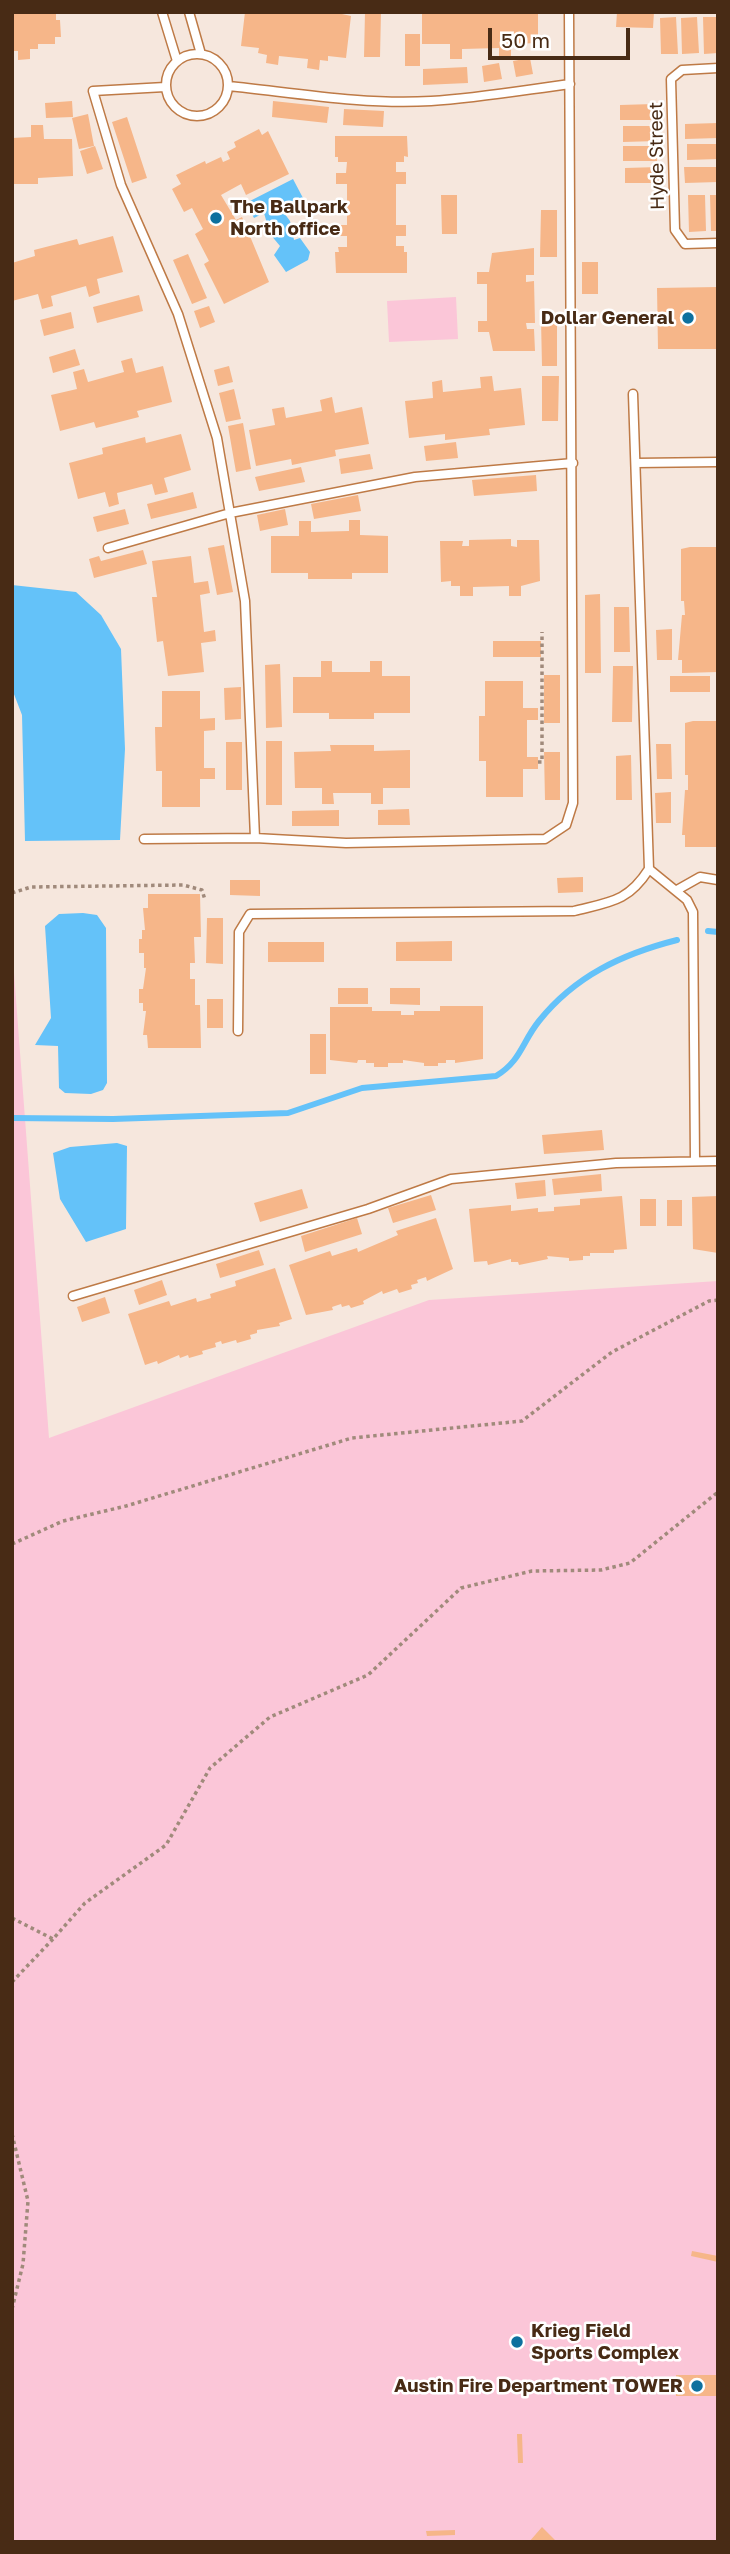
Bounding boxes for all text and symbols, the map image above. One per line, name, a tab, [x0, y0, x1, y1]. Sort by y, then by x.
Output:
scale bar	[492, 14, 634, 58]
text: 50 m	[501, 27, 550, 53]
street label: Hyde Street	[645, 102, 669, 210]
place label: The Ballpark North office	[230, 196, 348, 240]
marker: The Ballpark North office	[208, 210, 224, 226]
place label: Dollar General	[541, 307, 674, 329]
marker: Dollar General	[680, 310, 696, 326]
place label: Krieg Field Sports Complex	[531, 2320, 679, 2364]
marker: Krieg Field Sports Complex	[509, 2334, 525, 2350]
place label: Austin Fire Department TOWER	[394, 2375, 683, 2397]
marker: Austin Fire Department TOWER	[689, 2378, 705, 2394]

